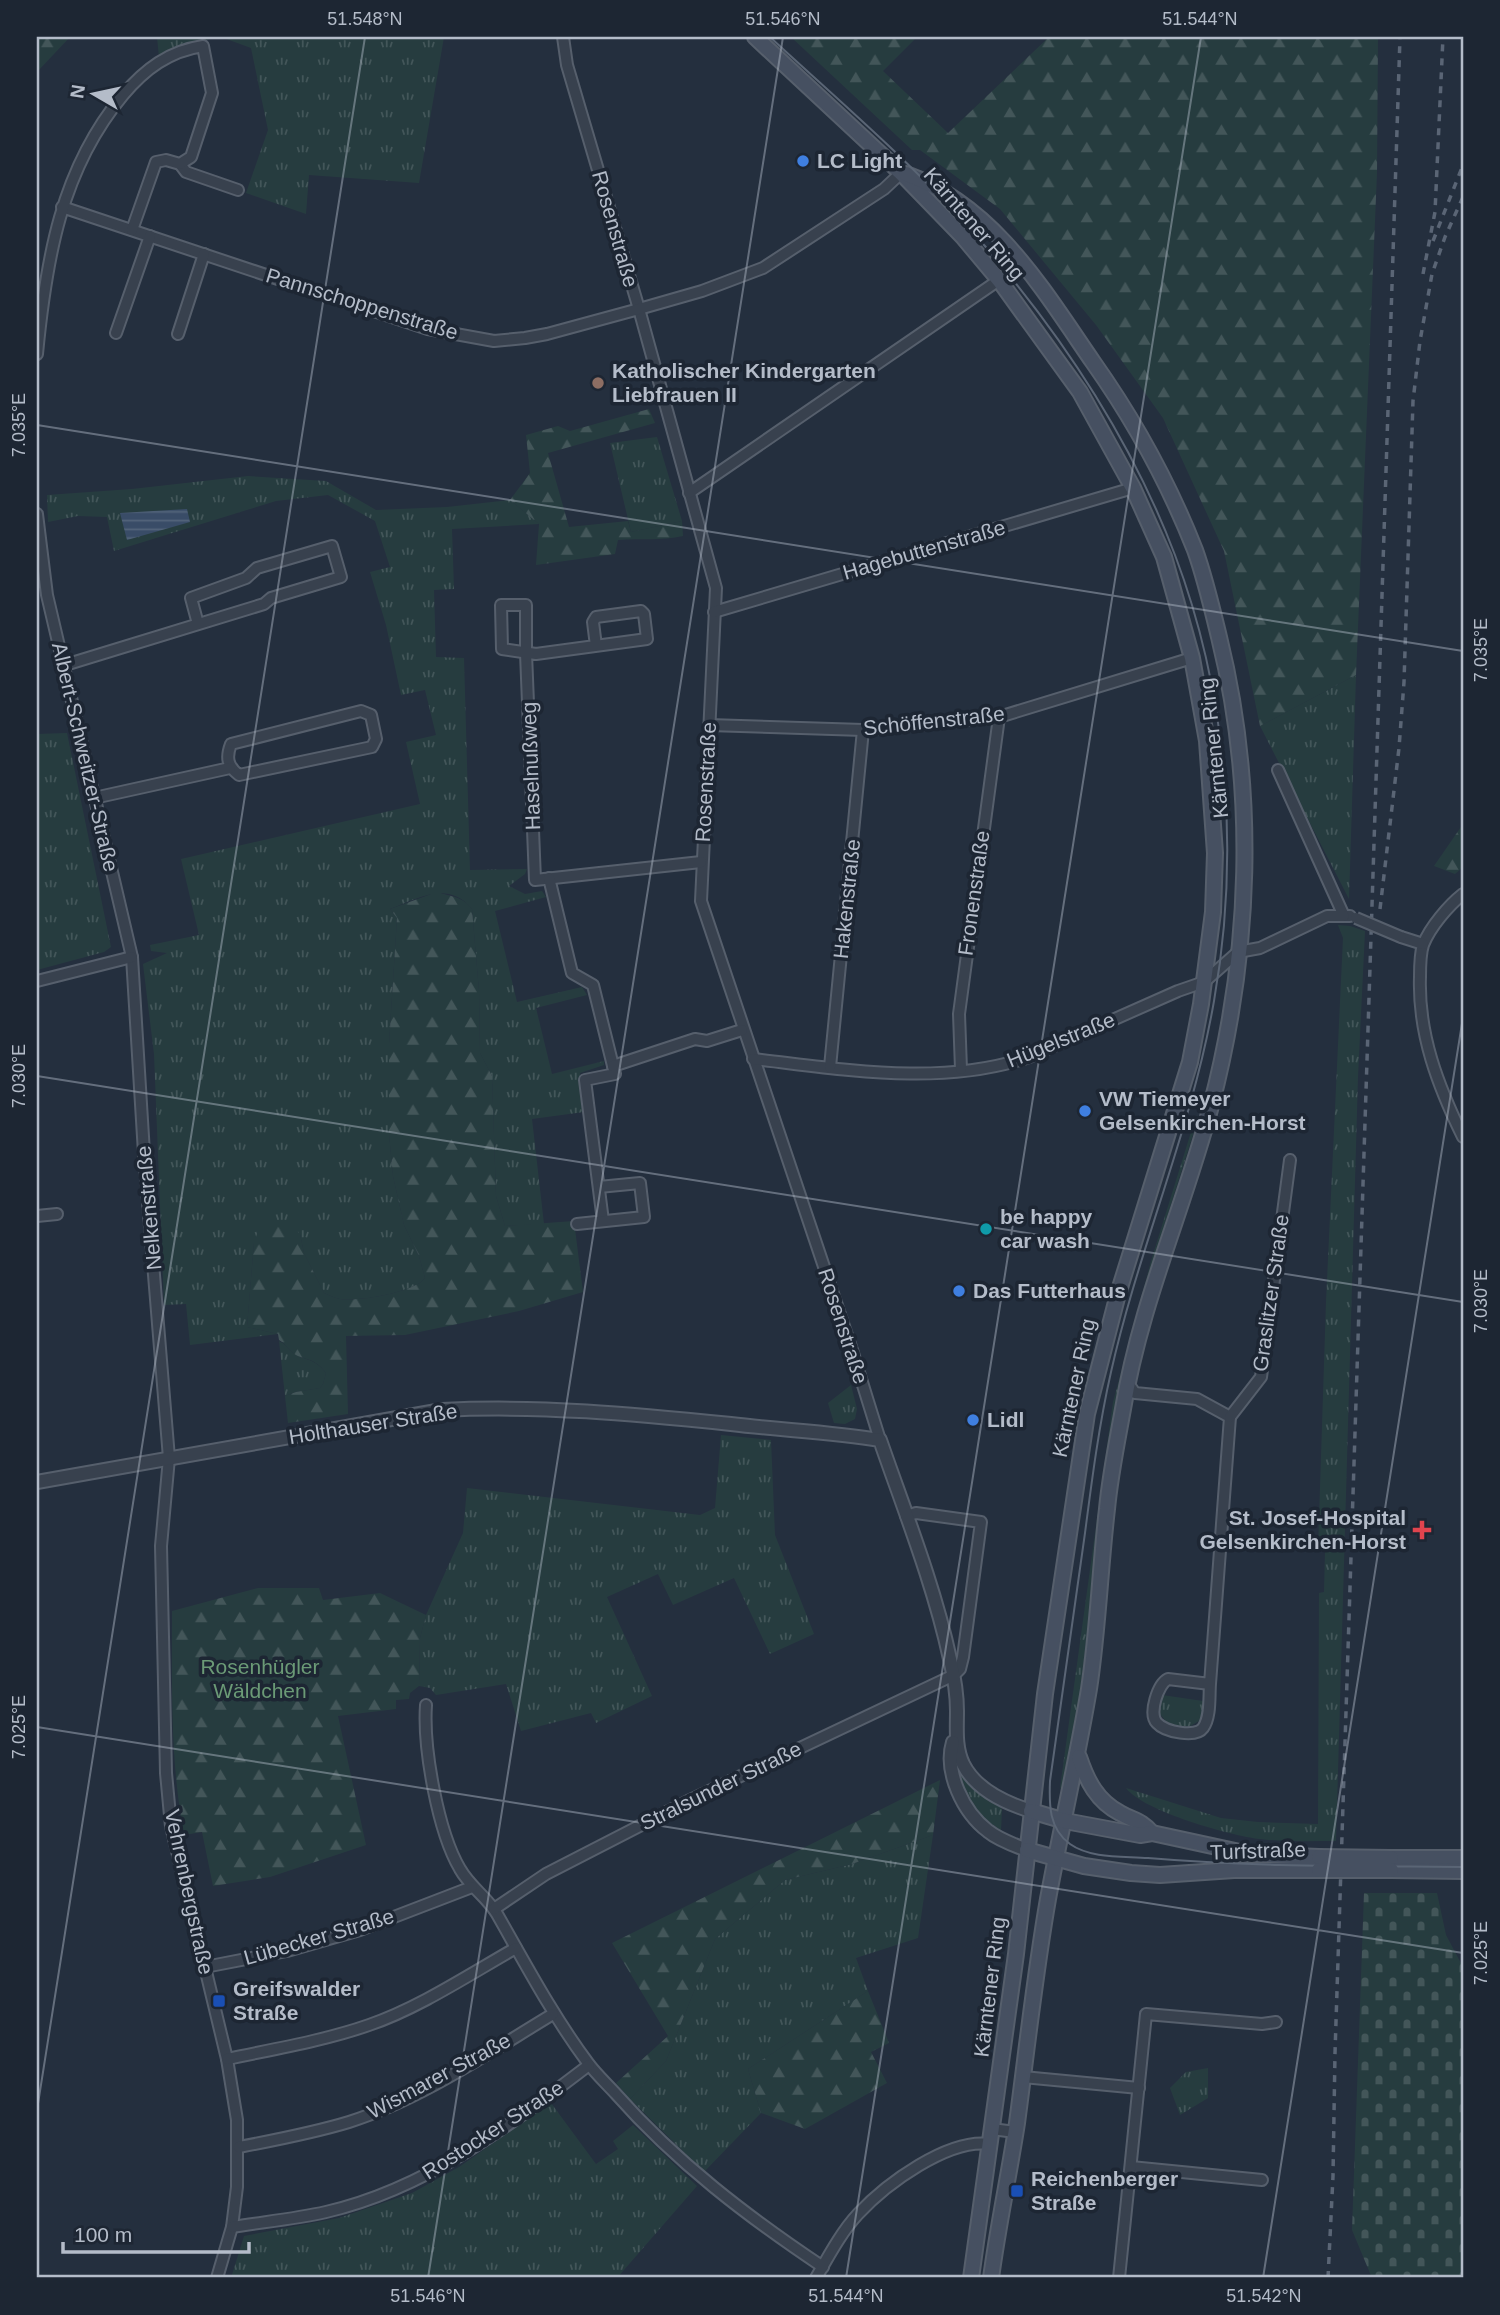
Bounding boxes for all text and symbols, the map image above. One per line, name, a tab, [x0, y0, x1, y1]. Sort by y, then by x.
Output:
text: 51.548°N	[327, 9, 403, 29]
text: 51.546°N	[745, 9, 821, 29]
text: 51.544°N	[1162, 9, 1238, 29]
north arrow	[60, 60, 130, 130]
text: N	[66, 83, 89, 100]
place label: LC Light	[817, 149, 902, 172]
marker: LC Light	[795, 153, 811, 169]
street label: Kärntener Ring	[919, 163, 1029, 285]
street label: Rosenstraße	[588, 168, 643, 290]
street label: Pannschoppenstraße	[263, 263, 461, 344]
place label: Katholischer Kindergarten Liebfrauen II	[612, 359, 876, 406]
marker: Katholischer Kindergarten Liebfrauen II	[590, 375, 606, 391]
text: 7.035°E	[9, 393, 29, 457]
street label: Hagebuttenstraße	[840, 515, 1008, 584]
text: 7.035°E	[1471, 618, 1491, 682]
street label: Albert-Schweitzer-Straße	[48, 640, 123, 874]
street label: Kärntener Ring	[1195, 677, 1232, 819]
street label: Haselnußweg	[517, 701, 544, 831]
street label: Schöffenstraße	[862, 702, 1006, 739]
street label: Rosenstraße	[691, 721, 720, 843]
street label: Fronenstraße	[953, 829, 994, 957]
street label: Hakenstraße	[829, 838, 864, 960]
street label: Hügelstraße	[1003, 1007, 1118, 1072]
text: 7.030°E	[9, 1044, 29, 1108]
place label: VW Tiemeyer Gelsenkirchen-Horst	[1099, 1087, 1306, 1134]
marker: VW Tiemeyer Gelsenkirchen-Horst	[1077, 1103, 1093, 1119]
street label: Nelkenstraße	[132, 1145, 165, 1271]
place label: be happy car wash	[1000, 1205, 1093, 1252]
street label: Graslitzer Straße	[1248, 1213, 1293, 1373]
marker: be happy car wash	[978, 1221, 994, 1237]
street label: Rosenstraße	[814, 1265, 873, 1387]
text: 7.030°E	[1471, 1269, 1491, 1333]
place label: Das Futterhaus	[973, 1279, 1126, 1302]
marker: Das Futterhaus	[951, 1283, 967, 1299]
street label: Kärntener Ring	[1048, 1316, 1099, 1459]
street label: Holthauser Straße	[287, 1399, 459, 1448]
place label: Lidl	[987, 1408, 1024, 1431]
marker: Lidl	[965, 1412, 981, 1428]
place label: St. Josef-Hospital Gelsenkirchen-Horst	[1199, 1506, 1406, 1553]
marker: St. Josef-Hospital Gelsenkirchen-Horst	[1412, 1520, 1432, 1540]
park label: Rosenhügler Wäldchen	[200, 1655, 320, 1702]
text: 7.025°E	[9, 1695, 29, 1759]
street label: Stralsunder Straße	[637, 1737, 805, 1835]
street label: Vehrenbergstraße	[161, 1807, 218, 1977]
street label: Turfstraße	[1210, 1837, 1306, 1864]
street label: Lübecker Straße	[241, 1904, 397, 1969]
street label: Kärntener Ring	[969, 1915, 1010, 2058]
text: 7.025°E	[1471, 1921, 1491, 1985]
place label: Greifswalder Straße	[233, 1977, 360, 2024]
marker: Greifswalder Straße	[211, 1993, 227, 2009]
street label: Wismarer Straße	[363, 2028, 514, 2123]
street label: Rostocker Straße	[418, 2075, 568, 2184]
place label: Reichenberger Straße	[1031, 2167, 1178, 2214]
marker: Reichenberger Straße	[1009, 2183, 1025, 2199]
scale bar	[63, 2210, 248, 2254]
text: 100 m	[74, 2223, 132, 2246]
text: 51.546°N	[390, 2286, 466, 2306]
text: 51.544°N	[808, 2286, 884, 2306]
text: 51.542°N	[1226, 2286, 1302, 2306]

